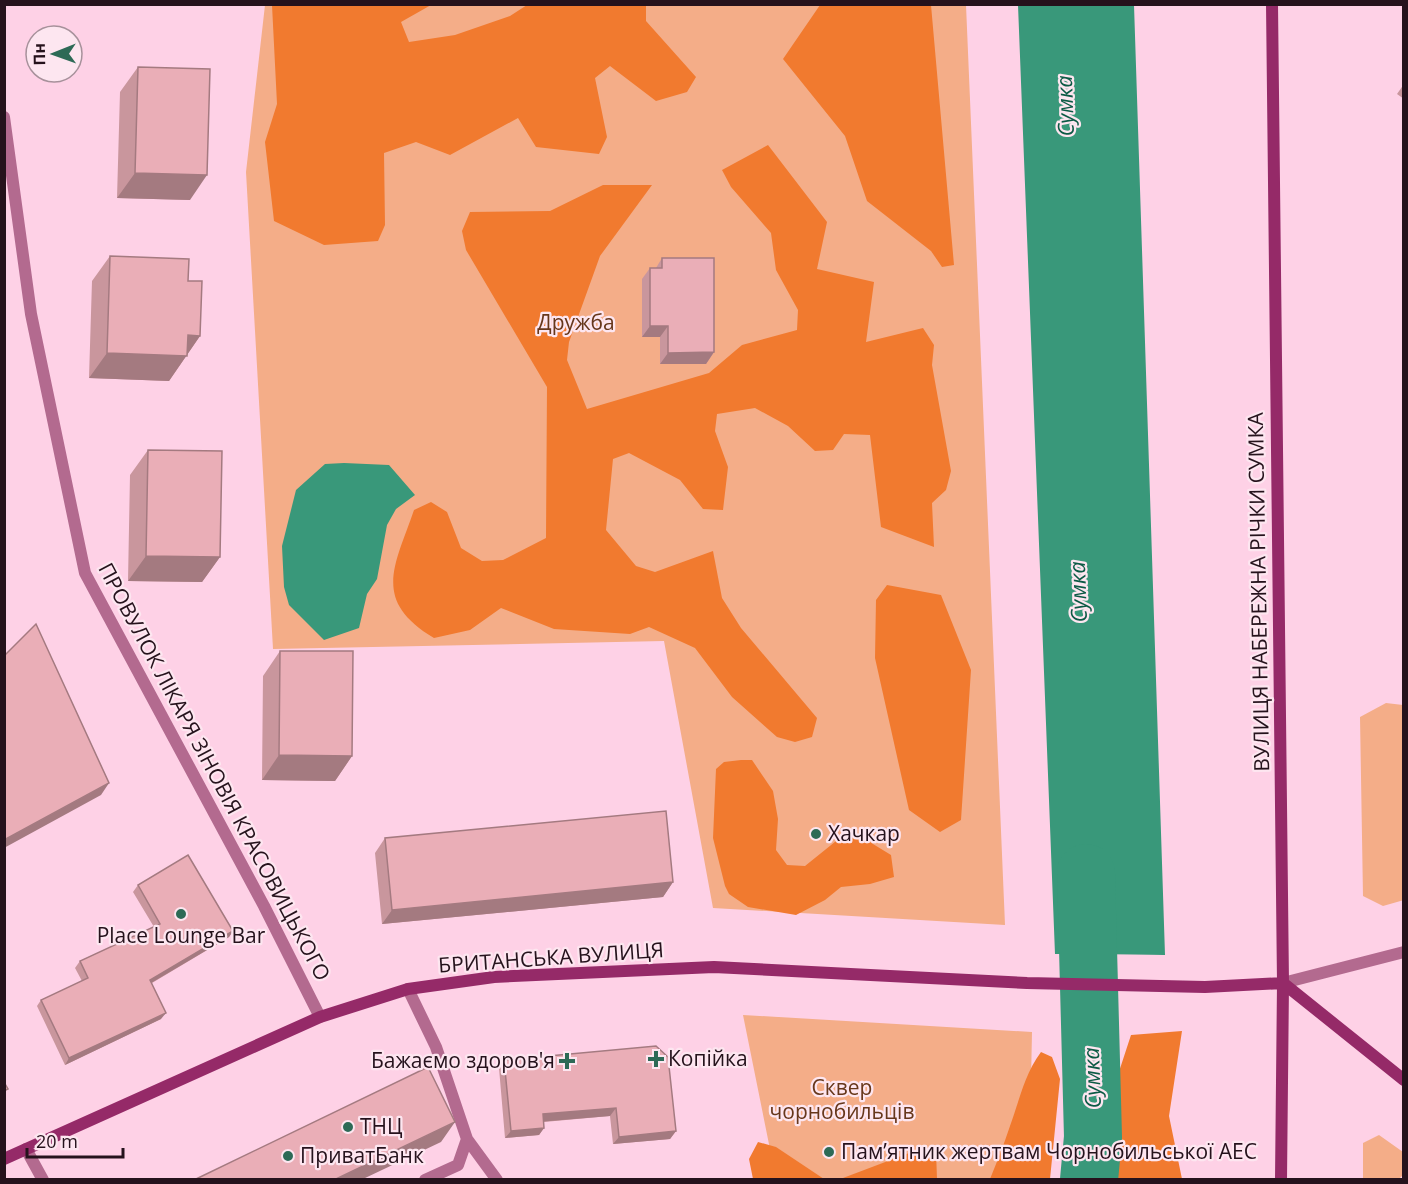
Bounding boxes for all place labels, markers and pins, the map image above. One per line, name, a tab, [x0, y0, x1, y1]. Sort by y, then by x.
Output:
place label: Хачкар	[828, 819, 900, 847]
marker: Хачкар	[809, 827, 823, 841]
marker: Place Lounge Bar	[174, 907, 188, 921]
place label: Place Lounge Bar	[97, 921, 266, 949]
place label: Копійка	[668, 1044, 748, 1072]
place label: Бажаємо здоров'я	[371, 1046, 555, 1074]
marker: Копійка	[649, 1052, 663, 1066]
marker: Бажаємо здоров'я	[560, 1054, 574, 1068]
place label: ТНЦ	[360, 1112, 403, 1140]
marker: ТНЦ	[341, 1120, 355, 1134]
place label: Пам’ятник жертвам Чорнобильської АЕС	[841, 1137, 1257, 1165]
place label: ПриватБанк	[300, 1141, 424, 1169]
marker: Пам’ятник жертвам Чорнобильської АЕС	[822, 1145, 836, 1159]
marker: ПриватБанк	[281, 1149, 295, 1163]

